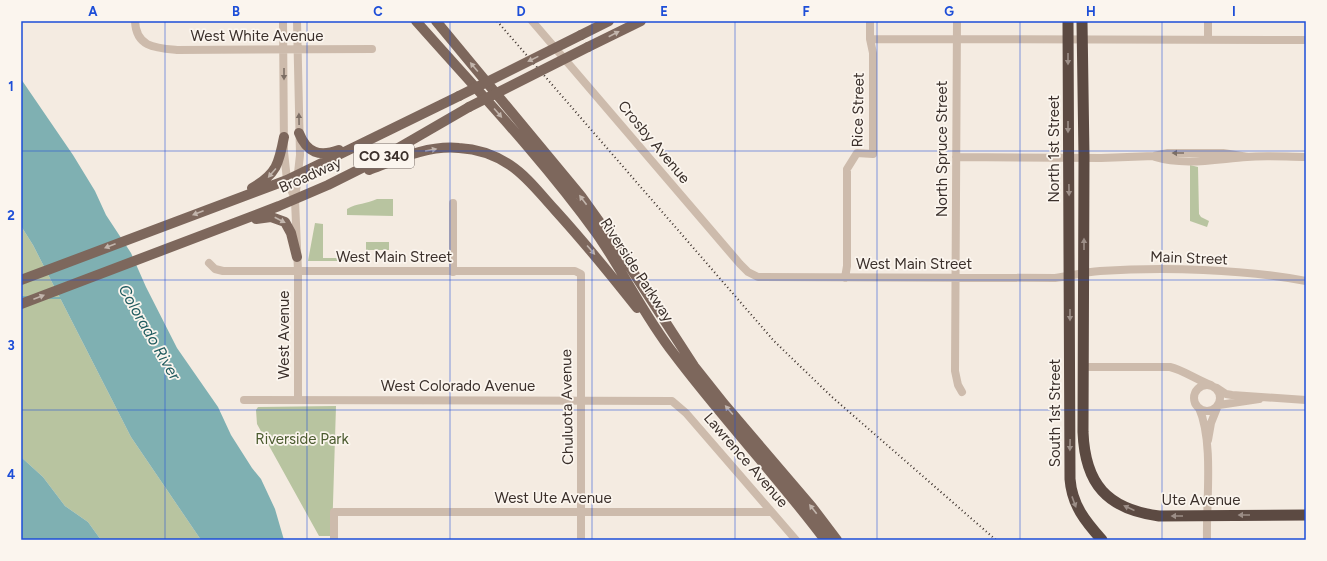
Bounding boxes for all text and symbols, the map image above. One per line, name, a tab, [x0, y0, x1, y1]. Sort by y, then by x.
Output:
text: A	[88, 4, 98, 19]
text: B	[232, 4, 240, 19]
text: C	[373, 4, 383, 19]
text: D	[516, 4, 526, 19]
text: E	[660, 4, 668, 19]
text: F	[802, 4, 810, 19]
text: G	[944, 4, 954, 19]
text: H	[1086, 4, 1096, 19]
text: I	[1232, 4, 1236, 19]
street label: West White Avenue	[191, 27, 323, 45]
one-way arrow	[609, 31, 620, 37]
one-way arrow	[1065, 53, 1071, 66]
one-way arrow	[528, 55, 539, 62]
one-way arrow	[469, 62, 478, 73]
one-way arrow	[280, 68, 287, 80]
street label: Rice Street	[848, 72, 868, 148]
text: 1	[8, 79, 14, 94]
street label: North Spruce Street	[933, 80, 951, 217]
street label: North 1st Street	[1045, 95, 1063, 203]
street label: Crosby Avenue	[614, 97, 694, 187]
one-way arrow	[493, 107, 502, 118]
one-way arrow	[296, 112, 302, 125]
one-way arrow	[1065, 121, 1071, 134]
road number: CO 340	[354, 144, 414, 168]
one-way arrow	[425, 146, 437, 152]
one-way arrow	[1171, 150, 1184, 156]
street label: Broadway	[276, 153, 344, 197]
one-way arrow	[267, 167, 276, 178]
one-way arrow	[1066, 184, 1072, 197]
one-way arrow	[579, 194, 588, 205]
text: 2	[7, 208, 15, 223]
one-way arrow	[191, 210, 203, 216]
street label: Riverside Parkway	[597, 215, 677, 325]
one-way arrow	[274, 217, 286, 223]
one-way arrow	[1081, 237, 1087, 250]
one-way arrow	[104, 243, 116, 249]
one-way arrow	[586, 245, 595, 255]
street label: West Main Street	[336, 248, 452, 266]
street label: Main Street	[1150, 248, 1229, 268]
street label: West Main Street	[856, 255, 972, 273]
water label: Colorado River	[115, 281, 185, 384]
street label: West Avenue	[275, 290, 293, 380]
one-way arrow	[33, 294, 45, 300]
one-way arrow	[1067, 309, 1073, 322]
text: 3	[7, 338, 15, 353]
street label: Chuluota Avenue	[557, 349, 577, 465]
street label: South 1st Street	[1046, 358, 1064, 467]
street label: West Colorado Avenue	[381, 377, 535, 395]
one-way arrow	[724, 405, 733, 415]
street label: Lawrence Avenue	[700, 409, 792, 511]
park label: Riverside Park	[255, 430, 349, 448]
one-way arrow	[1067, 439, 1073, 452]
text: 4	[7, 467, 15, 482]
street label: West Ute Avenue	[494, 489, 612, 507]
street label: Ute Avenue	[1162, 491, 1240, 509]
one-way arrow	[1072, 496, 1078, 508]
one-way arrow	[809, 503, 818, 514]
one-way arrow	[1122, 505, 1134, 511]
one-way arrow	[1238, 512, 1250, 519]
one-way arrow	[1170, 513, 1183, 519]

